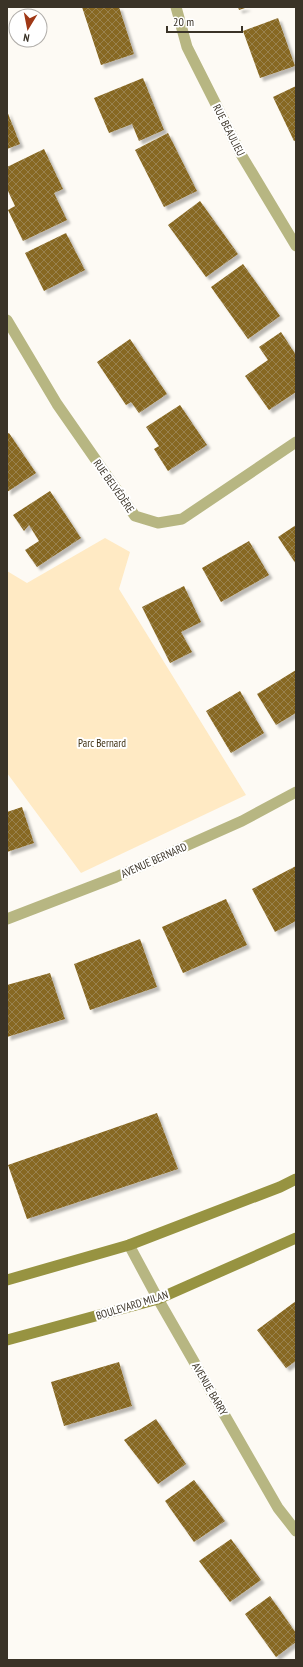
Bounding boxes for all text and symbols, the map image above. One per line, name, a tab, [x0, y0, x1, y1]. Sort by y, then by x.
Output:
north arrow	[8, 8, 48, 48]
scale bar	[167, 8, 242, 34]
text: 20 m	[173, 14, 194, 29]
text: N	[22, 30, 30, 45]
street label: RUE BEAULIEU	[210, 102, 248, 159]
street label: RUE BELVÉDÈRE	[91, 457, 138, 516]
park label: Parc Bernard	[78, 736, 126, 750]
street label: AVENUE BERNARD	[119, 839, 189, 881]
street label: BOULEVARD MILAN	[94, 1287, 170, 1323]
street label: AVENUE BARRY	[189, 1360, 231, 1418]

